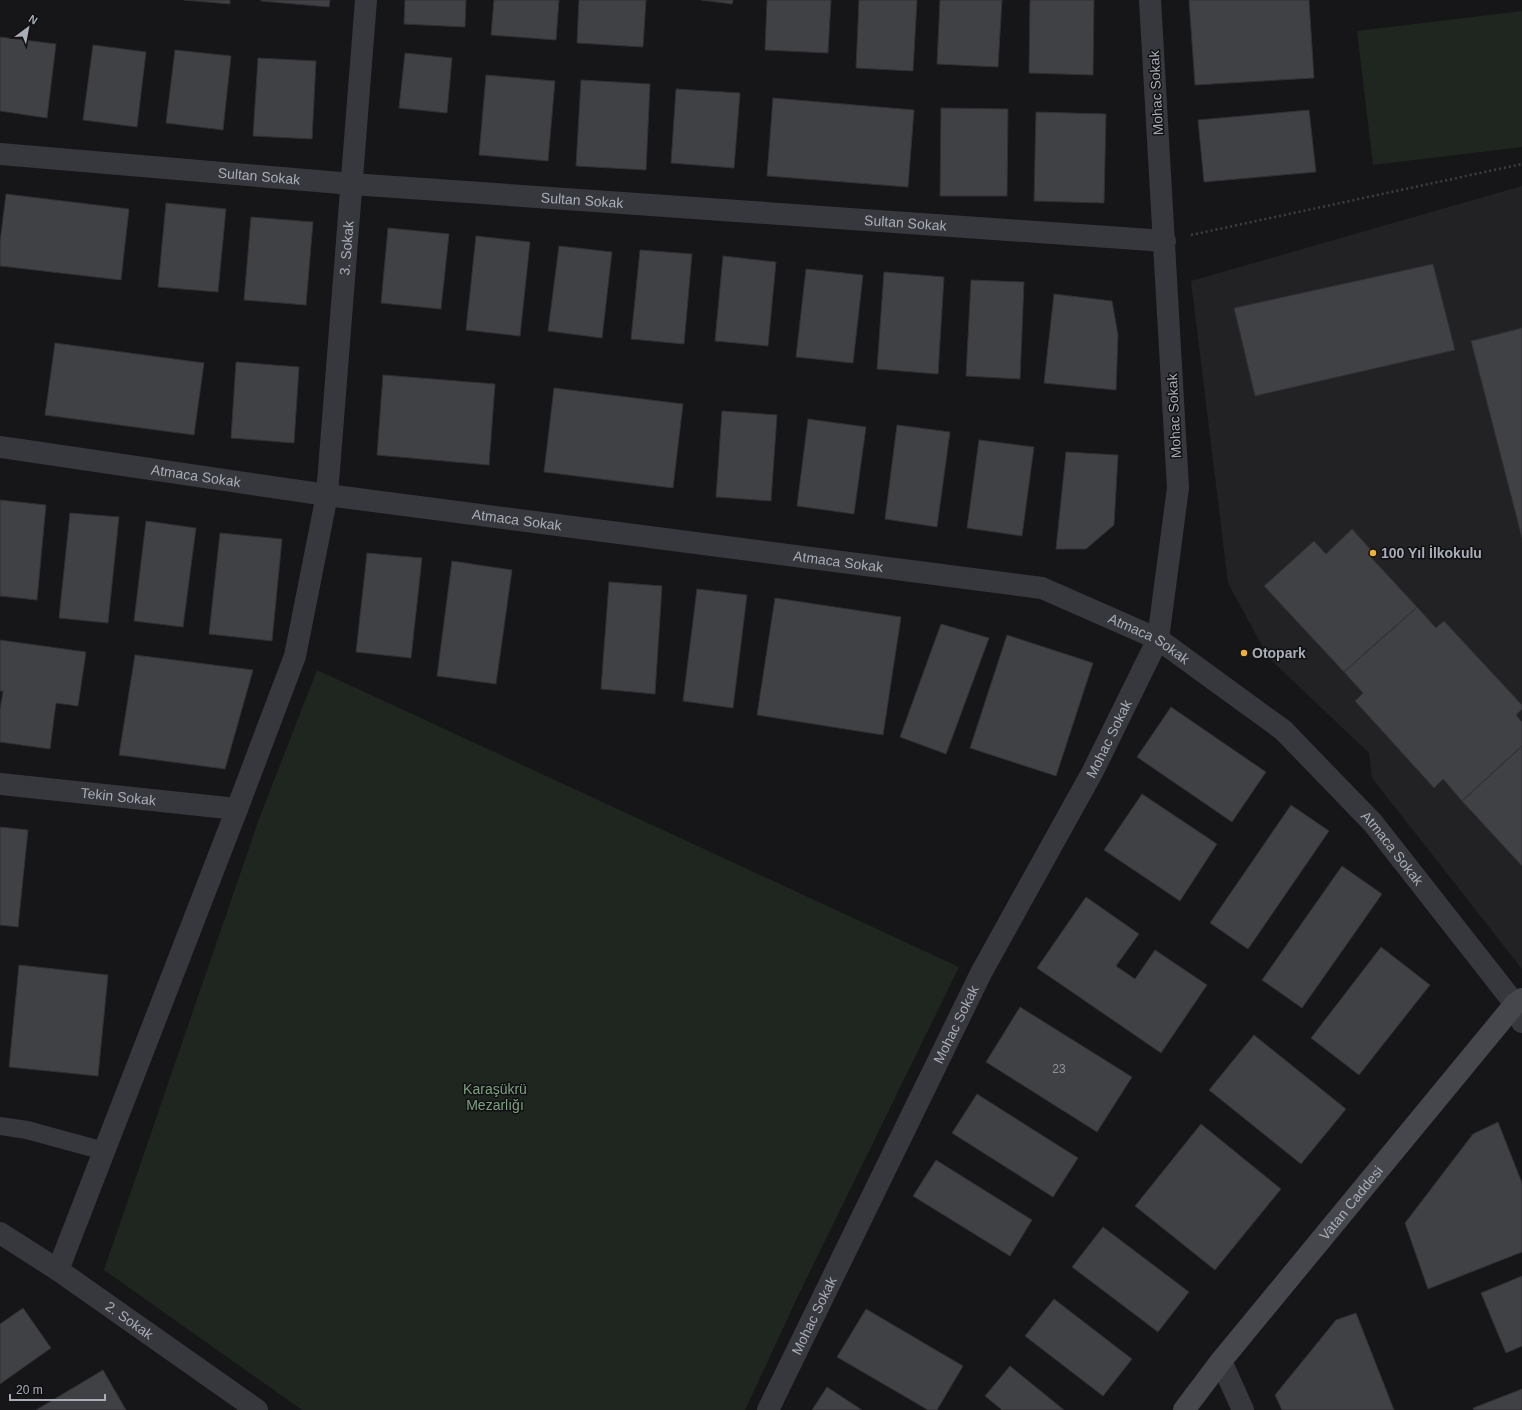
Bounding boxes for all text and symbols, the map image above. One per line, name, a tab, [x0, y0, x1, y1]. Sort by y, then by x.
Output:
north arrow	[8, 8, 48, 48]
text: N	[27, 12, 40, 27]
street label: Mohac Sokak	[1146, 49, 1166, 136]
street label: Sultan Sokak	[217, 165, 302, 188]
street label: Sultan Sokak	[540, 189, 625, 211]
street label: Sultan Sokak	[864, 212, 948, 234]
street label: 3. Sokak	[336, 219, 357, 276]
street label: Mohac Sokak	[1164, 372, 1184, 459]
street label: Atmaca Sokak	[150, 461, 243, 490]
street label: Atmaca Sokak	[471, 506, 564, 534]
place label: 100 Yıl İlkokulu	[1381, 545, 1482, 561]
street label: Atmaca Sokak	[792, 548, 885, 575]
marker: 100 Yıl İlkokulu	[1368, 548, 1378, 558]
street label: Atmaca Sokak	[1106, 610, 1193, 668]
place label: Otopark	[1252, 645, 1306, 661]
marker: Otopark	[1239, 648, 1249, 658]
street label: Mohac Sokak	[1083, 696, 1135, 781]
street label: Tekin Sokak	[80, 785, 158, 809]
street label: Atmaca Sokak	[1358, 808, 1427, 889]
street label: Mohac Sokak	[930, 982, 982, 1066]
house number: 23	[1052, 1062, 1066, 1076]
park label: Karaşükrü Mezarlığı	[463, 1081, 527, 1113]
street label: Vatan Caddesi	[1316, 1163, 1386, 1243]
street label: Mohac Sokak	[788, 1273, 840, 1357]
street label: 2. Sokak	[102, 1298, 157, 1343]
scale bar	[10, 1376, 105, 1402]
text: 20 m	[16, 1383, 43, 1397]

